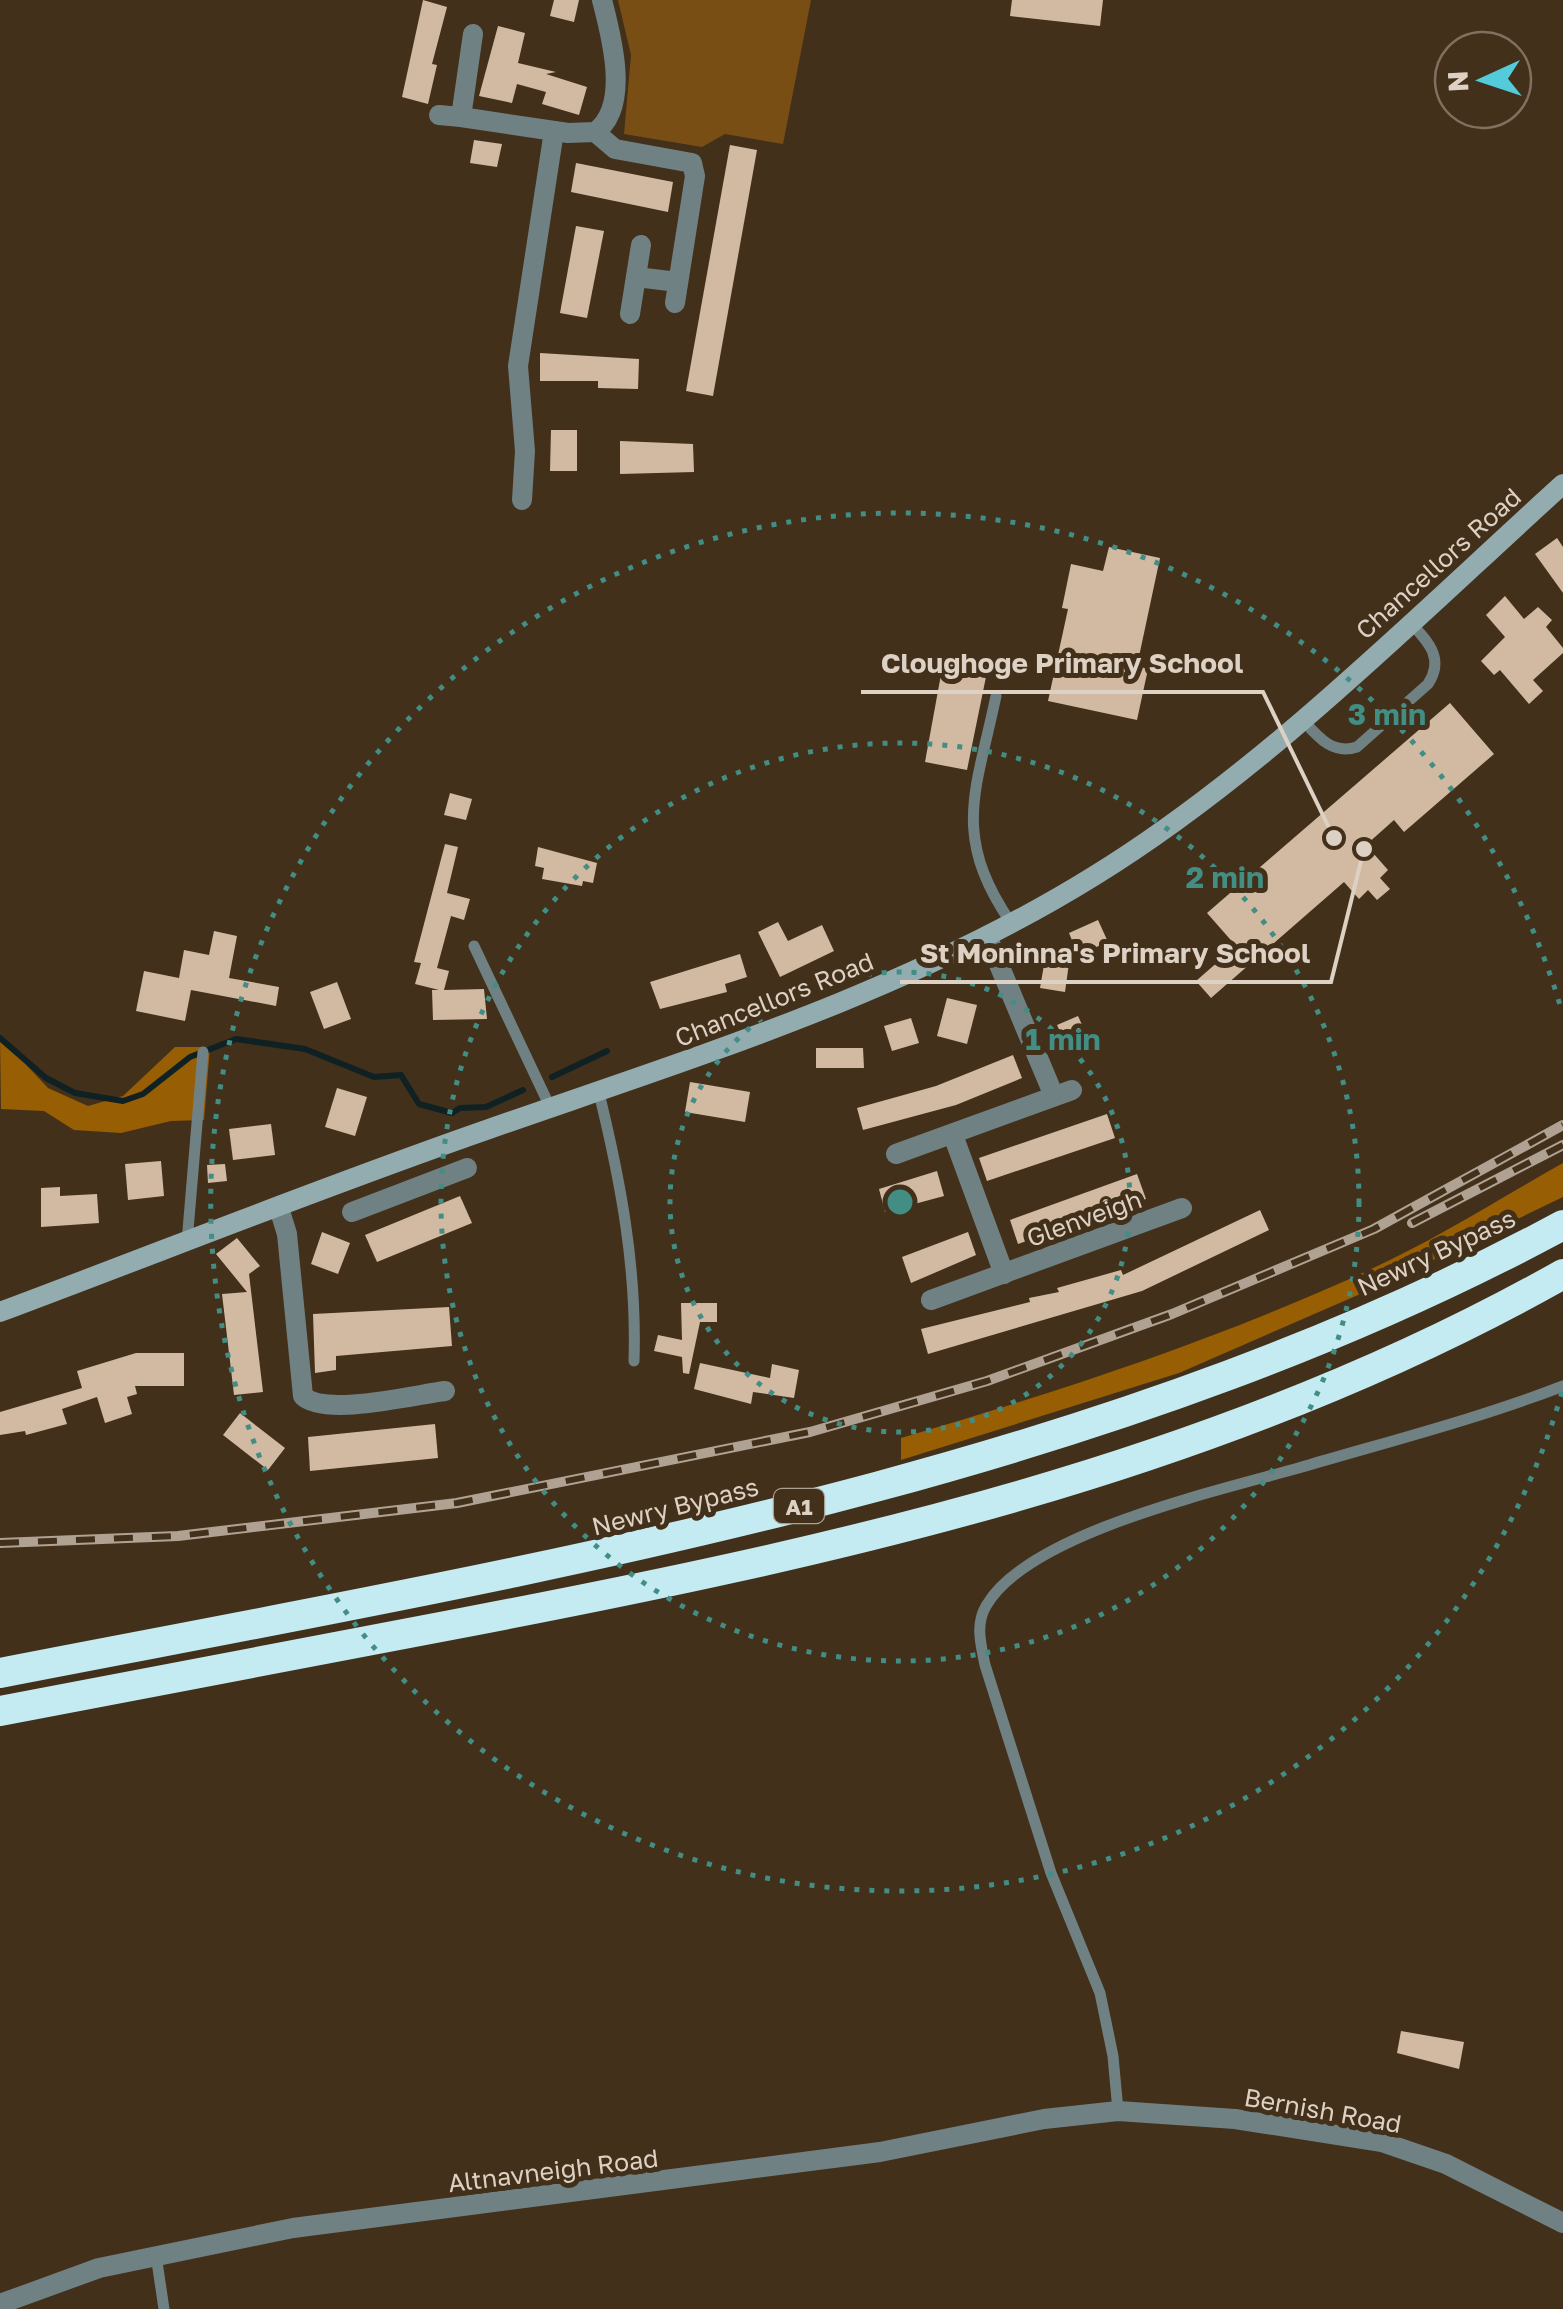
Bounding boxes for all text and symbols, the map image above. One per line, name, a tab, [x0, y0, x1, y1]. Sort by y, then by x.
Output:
north arrow	[1433, 30, 1533, 130]
text: N	[1441, 70, 1475, 93]
street label: Chancellors Road	[1349, 481, 1527, 645]
callout: Cloughoge Primary School	[861, 634, 1263, 692]
text: Cloughoge Primary School	[881, 646, 1243, 679]
text: 3 min	[1348, 696, 1426, 732]
text: 2 min	[1186, 859, 1264, 895]
callout: St Moninna's Primary School	[900, 924, 1331, 982]
text: St Moninna's Primary School	[920, 936, 1310, 969]
street label: Chancellors Road	[670, 945, 878, 1053]
text: 1 min	[1025, 1021, 1101, 1057]
street label: Glenveigh	[1022, 1183, 1146, 1253]
centre of rings	[882, 1184, 918, 1220]
street label: Newry Bypass	[1352, 1202, 1520, 1302]
street label: Newry Bypass	[588, 1470, 762, 1542]
road number: A1	[774, 1489, 824, 1523]
street label: Bernish Road	[1242, 2081, 1404, 2139]
street label: Altnavneigh Road	[446, 2142, 660, 2198]

